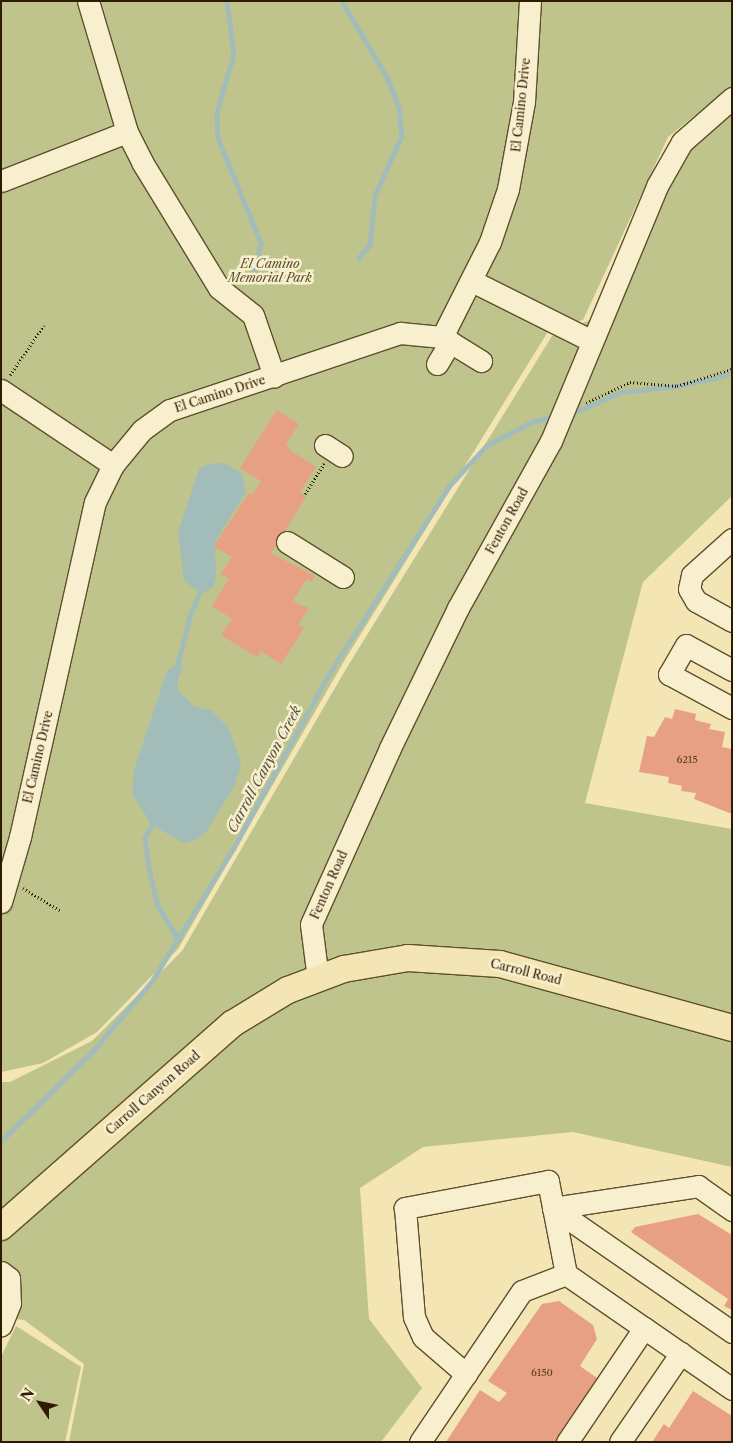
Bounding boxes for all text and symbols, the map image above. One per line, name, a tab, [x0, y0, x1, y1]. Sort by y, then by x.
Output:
street label: El Camino Drive	[509, 57, 533, 153]
park label: El Camino Memorial Park	[228, 257, 312, 285]
street label: El Camino Drive	[173, 373, 267, 415]
street label: Fenton Road	[483, 485, 531, 557]
water label: Carroll Canyon Creek	[223, 703, 305, 835]
street label: El Camino Drive	[20, 709, 56, 805]
house number: 6215	[676, 754, 698, 766]
street label: Fenton Road	[307, 848, 351, 922]
street label: Carroll Road	[489, 956, 563, 988]
street label: Carroll Canyon Road	[103, 1048, 203, 1138]
house number: 6150	[531, 1367, 553, 1379]
north arrow	[15, 1378, 65, 1428]
text: N	[17, 1385, 38, 1405]

